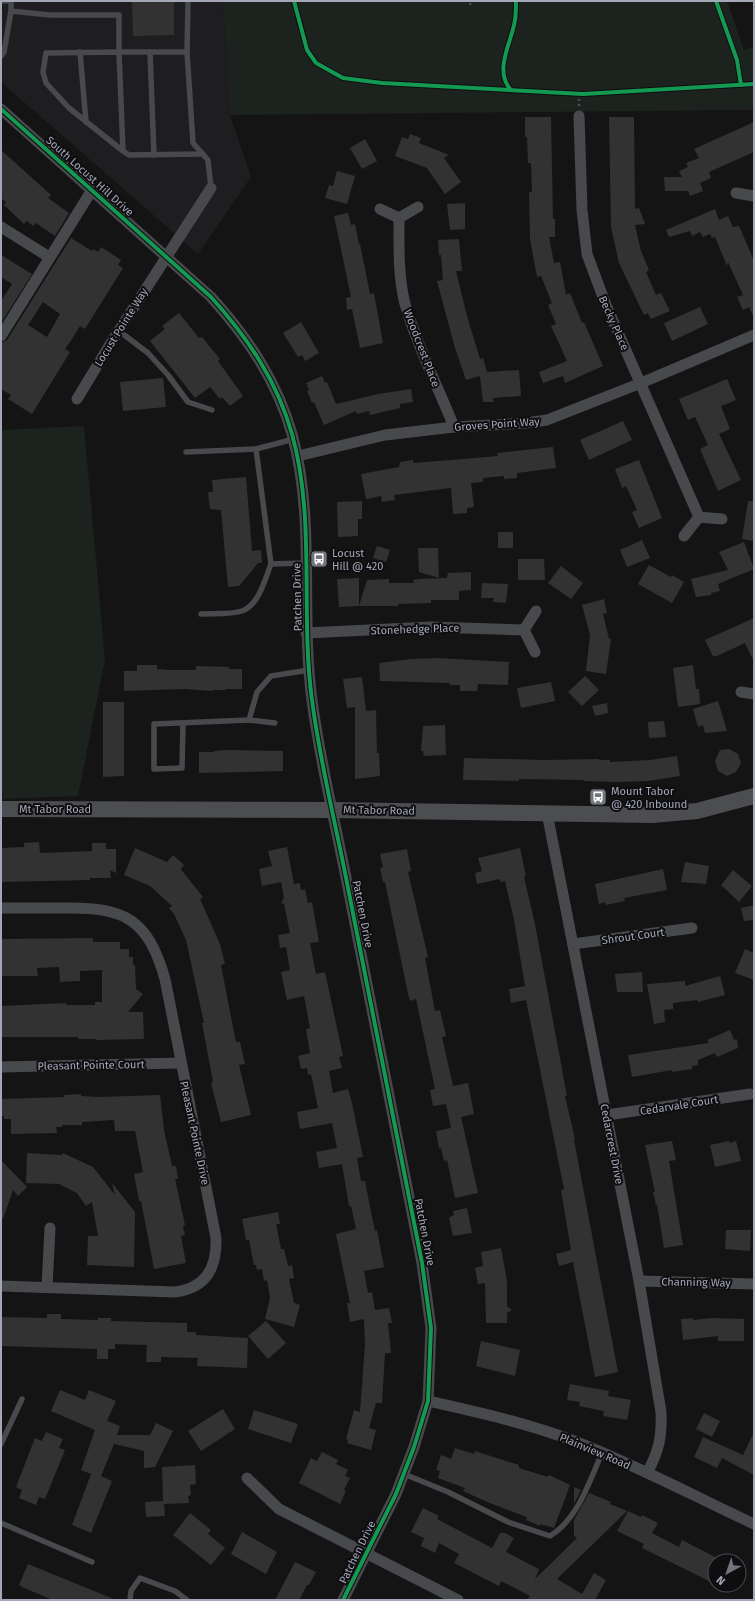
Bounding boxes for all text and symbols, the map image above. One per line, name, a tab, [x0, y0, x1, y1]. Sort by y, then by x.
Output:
street label: South Locust Hill Drive	[43, 134, 136, 219]
street label: Locust Pointe Way	[92, 285, 151, 369]
street label: Becky Place	[596, 294, 631, 353]
street label: Woodcrest Place	[401, 308, 442, 389]
street label: Groves Point Way	[454, 415, 541, 434]
place label: Locust Hill @ 420	[332, 547, 383, 573]
bus stop icon: Locust Hill @ 420	[309, 549, 329, 569]
street label: Patchen Drive	[290, 563, 305, 631]
street label: Stonehedge Place	[371, 621, 460, 638]
place label: Mount Tabor @ 420 Inbound	[611, 785, 687, 811]
bus stop icon: Mount Tabor @ 420 Inbound	[588, 787, 608, 807]
street label: Mt Tabor Road	[19, 803, 91, 816]
street label: Mt Tabor Road	[343, 803, 415, 818]
street label: Patchen Drive	[350, 879, 375, 949]
street label: Shrout Court	[601, 926, 665, 947]
street label: Pleasant Pointe Court	[37, 1058, 145, 1073]
street label: Pleasant Pointe Drive	[177, 1080, 212, 1186]
street label: Cedarvale Court	[639, 1093, 719, 1118]
street label: Cedarcrest Drive	[597, 1103, 626, 1185]
street label: Patchen Drive	[412, 1197, 437, 1267]
street label: Channing Way	[661, 1275, 731, 1290]
street label: Plainview Road	[557, 1431, 632, 1472]
street label: Patchen Drive	[337, 1519, 378, 1586]
north arrow	[707, 1553, 747, 1593]
text: N	[714, 1573, 728, 1588]

